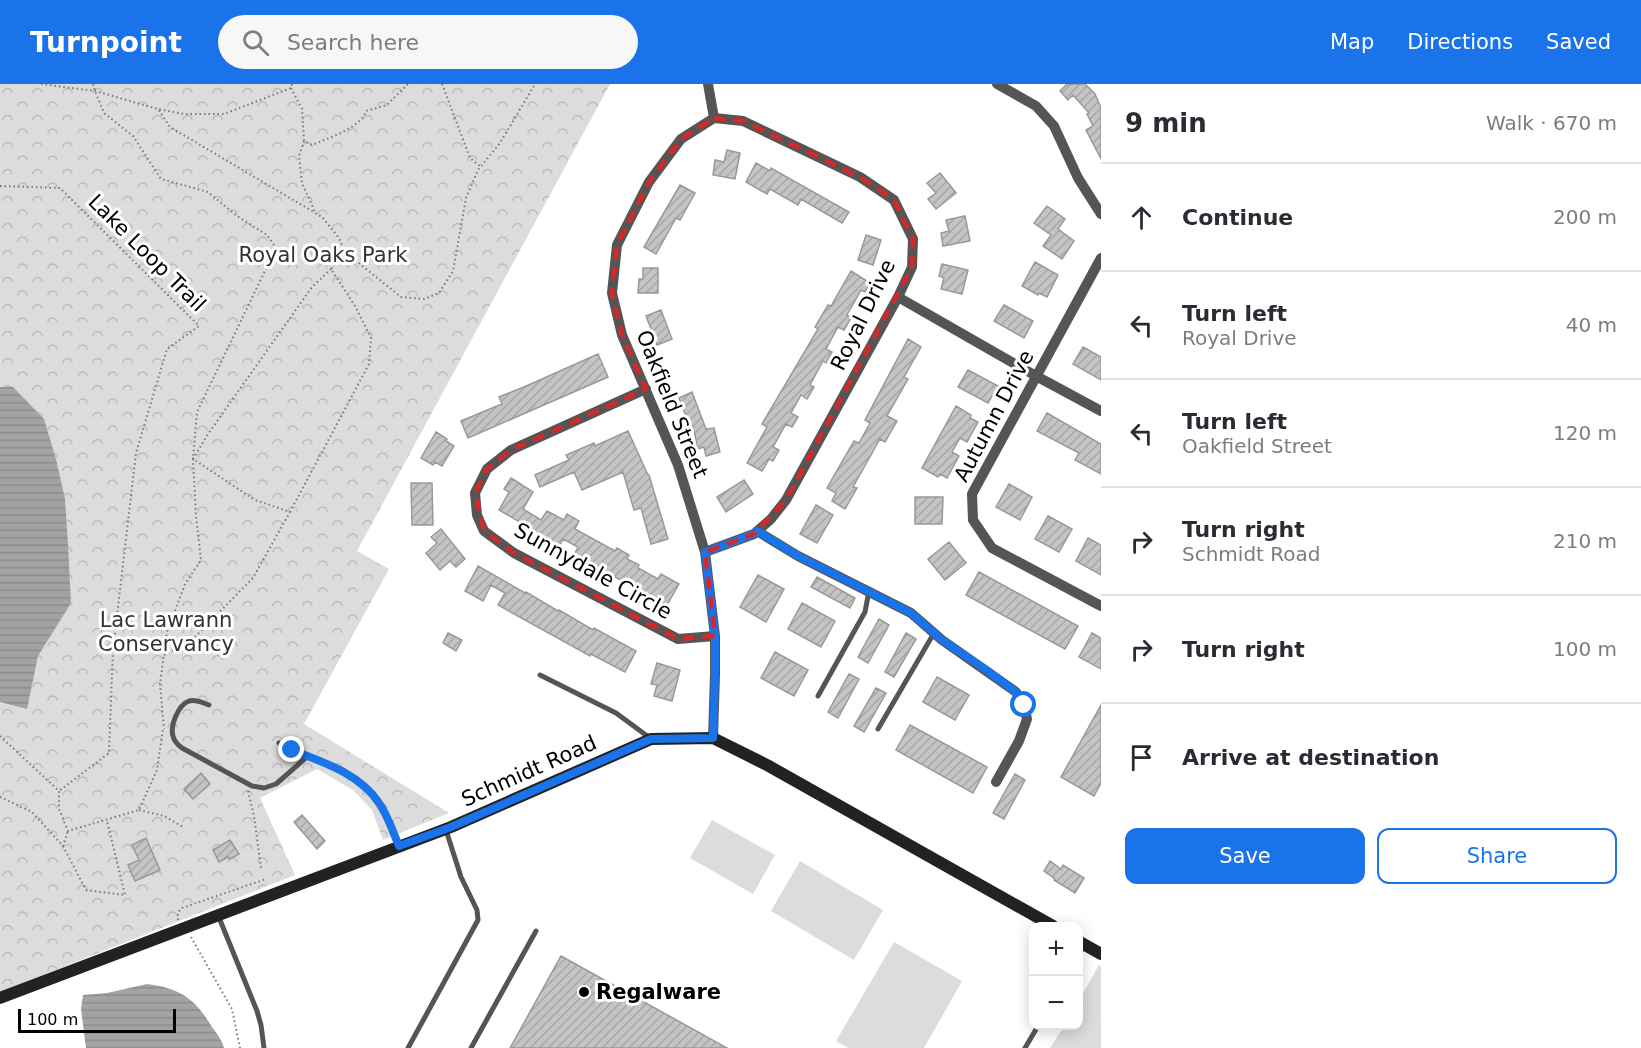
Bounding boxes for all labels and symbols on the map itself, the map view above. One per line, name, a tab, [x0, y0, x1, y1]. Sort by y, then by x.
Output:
street label: Lake Loop Trail	[84, 190, 210, 316]
park label: Royal Oaks Park	[239, 243, 408, 267]
street label: Royal Drive	[826, 256, 900, 374]
street label: Oakfield Street	[631, 327, 713, 481]
street label: Autumn Drive	[949, 346, 1039, 486]
street label: Sunnydale Circle	[510, 518, 676, 624]
park label: Lac Lawrann Conservancy	[98, 608, 234, 656]
route start	[1010, 691, 1036, 717]
street label: Schmidt Road	[458, 730, 600, 812]
route end	[278, 736, 304, 762]
place label: Regalware	[596, 980, 721, 1004]
marker: Regalware	[577, 985, 591, 999]
scale bar	[18, 1006, 176, 1034]

